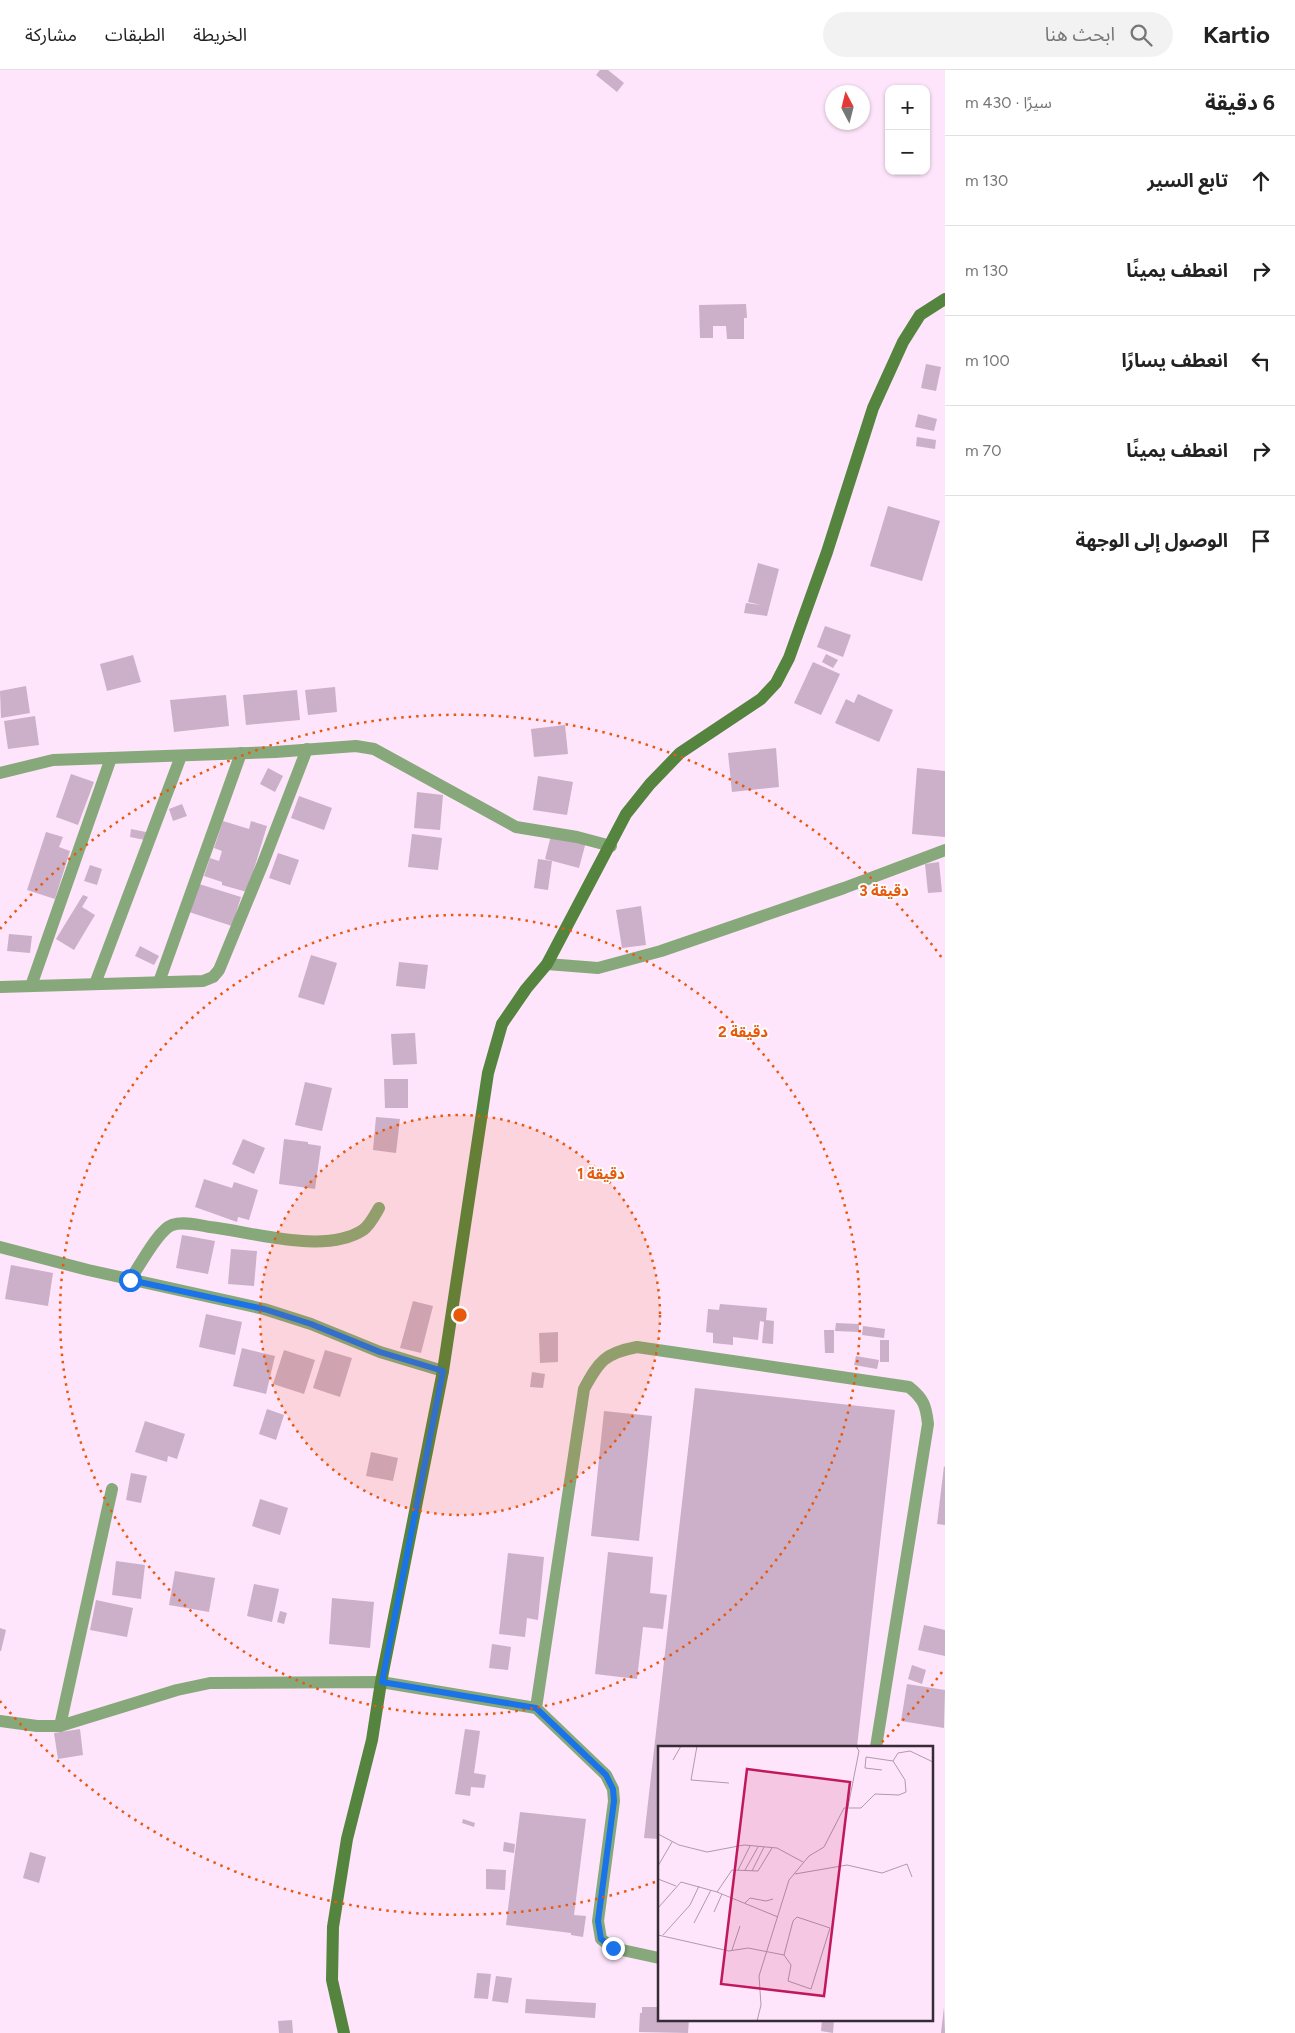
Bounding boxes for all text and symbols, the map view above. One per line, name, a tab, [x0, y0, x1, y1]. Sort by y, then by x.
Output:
search box	[823, 12, 1173, 57]
text: Kartio	[1203, 20, 1270, 49]
icon: search	[1127, 21, 1155, 49]
text: ابحث هنا	[1045, 23, 1115, 46]
text: مشاركة	[25, 24, 77, 46]
text: الطبقات	[105, 24, 165, 46]
text: الخريطة	[193, 24, 247, 46]
north arrow	[825, 85, 870, 130]
map controls	[885, 85, 930, 175]
button: +	[885, 85, 930, 130]
text: 6 دقيقة	[1205, 90, 1275, 115]
text: سيرًا · 430 m	[965, 93, 1052, 112]
button: −	[885, 130, 930, 175]
icon: ahead	[1247, 167, 1275, 195]
text: تابع السير	[1147, 169, 1228, 192]
text: 130 m	[965, 171, 1008, 190]
icon: right	[1247, 257, 1275, 285]
text: انعطف يمينًا	[1126, 259, 1228, 282]
text: 130 m	[965, 261, 1008, 280]
icon: left	[1247, 347, 1275, 375]
text: انعطف يسارًا	[1121, 349, 1228, 372]
text: 100 m	[965, 351, 1010, 370]
icon: right	[1247, 437, 1275, 465]
text: انعطف يمينًا	[1126, 439, 1228, 462]
text: 70 m	[965, 441, 1001, 460]
icon: arrive	[1247, 527, 1275, 555]
text: الوصول إلى الوجهة	[1075, 529, 1228, 552]
text: 3 دقيقة	[859, 882, 909, 900]
text: 2 دقيقة	[718, 1023, 768, 1041]
text: 1 دقيقة	[577, 1165, 625, 1183]
route start	[119, 1269, 142, 1292]
centre of rings	[451, 1306, 469, 1324]
inset map	[658, 1746, 932, 2020]
route end	[602, 1937, 625, 1960]

